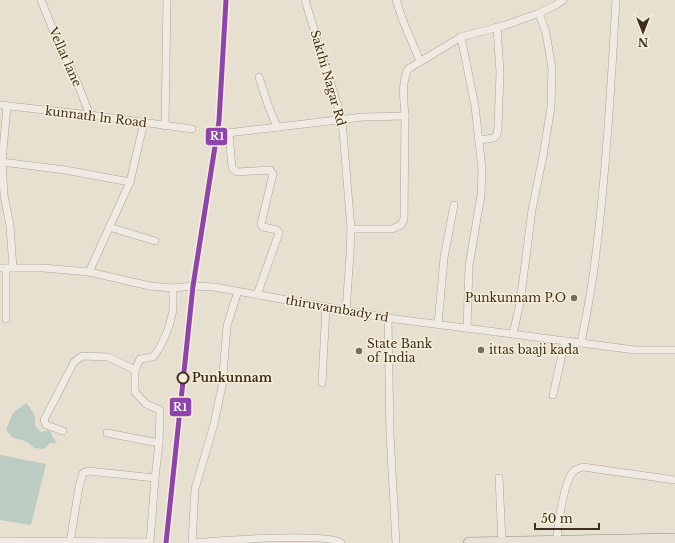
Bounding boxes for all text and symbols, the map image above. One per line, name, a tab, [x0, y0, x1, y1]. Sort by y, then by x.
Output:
north arrow	[623, 12, 663, 52]
street label: Vellat lane	[45, 24, 85, 89]
street label: Sakthi Nagar Rd	[308, 28, 349, 128]
text: N	[637, 35, 648, 49]
street label: kunnath ln Road	[44, 103, 148, 130]
line badge: R1	[205, 127, 228, 146]
text: R1	[210, 129, 224, 143]
place label: Punkunnam P.O	[465, 290, 566, 305]
street label: thiruvambady rd	[284, 292, 390, 325]
marker: Punkunnam P.O	[569, 293, 579, 303]
place label: State Bank of India	[367, 336, 433, 365]
place label: ittas baaji kada	[489, 342, 579, 357]
marker: ittas baaji kada	[476, 345, 486, 355]
marker: State Bank of India	[354, 346, 364, 356]
place label: Punkunnam	[192, 370, 273, 385]
marker: Punkunnam	[176, 371, 190, 385]
line badge: R1	[169, 397, 192, 417]
text: R1	[173, 400, 187, 414]
scale bar	[535, 505, 599, 531]
text: 50 m	[541, 511, 573, 526]

